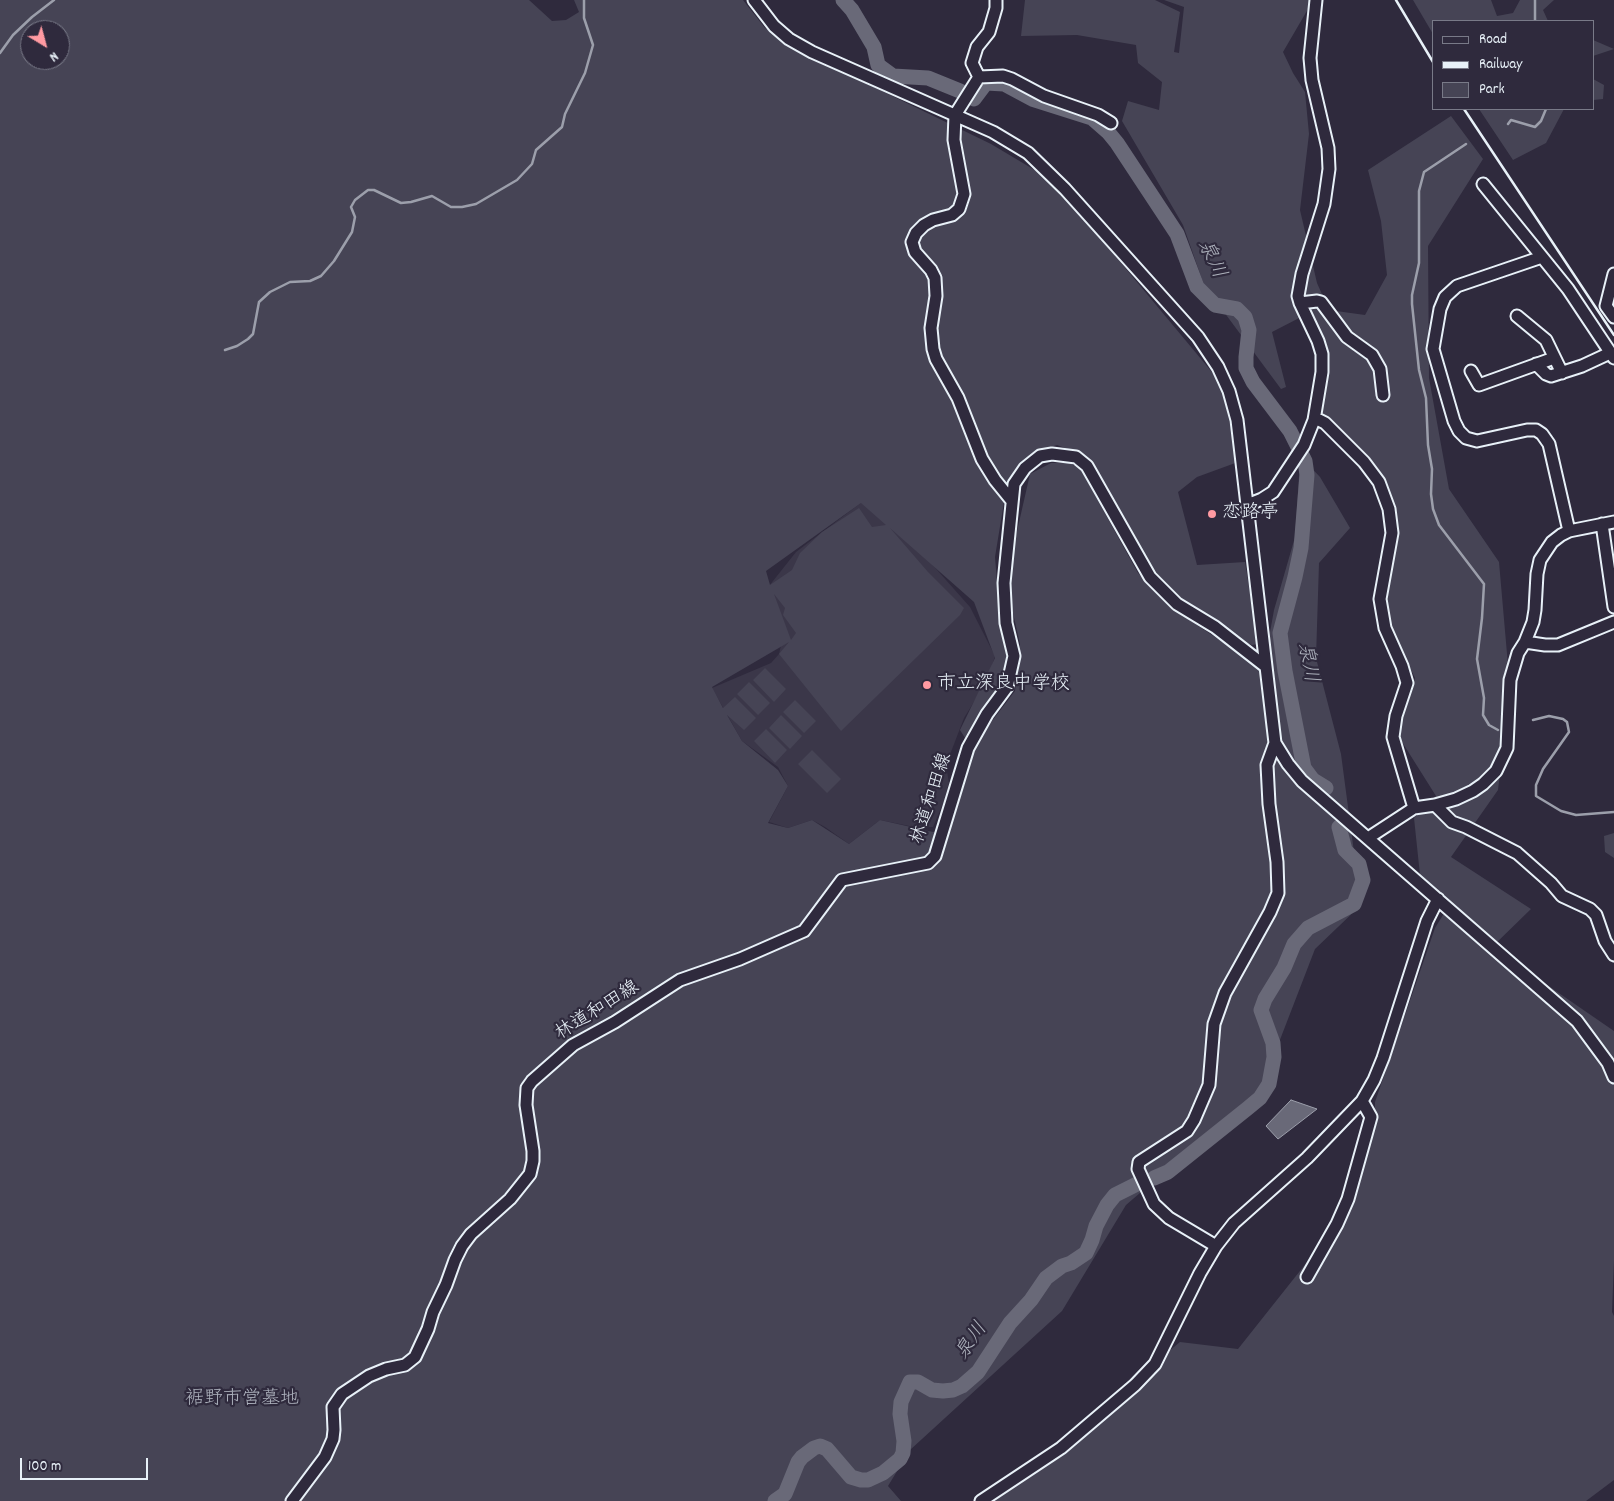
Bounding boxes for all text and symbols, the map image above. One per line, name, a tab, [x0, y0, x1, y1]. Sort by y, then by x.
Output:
north arrow	[20, 20, 70, 70]
legend	[1432, 20, 1594, 110]
text: Road	[1479, 29, 1507, 51]
text: N	[45, 46, 62, 66]
text: Railway	[1479, 54, 1522, 76]
text: Park	[1479, 79, 1505, 101]
water label: 泉川	[1191, 237, 1229, 283]
place label: 恋路亭	[1222, 503, 1279, 525]
marker: 恋路亭	[1206, 508, 1218, 520]
water label: 泉川	[1291, 641, 1321, 685]
place label: 市立深良中学校	[937, 674, 1070, 696]
marker: 市立深良中学校	[921, 679, 933, 691]
street label: 林道和田線	[907, 750, 959, 848]
street label: 林道和田線	[552, 977, 644, 1047]
water label: 泉川	[952, 1319, 994, 1365]
park label: 裾野市営墓地	[185, 1389, 299, 1411]
scale bar	[22, 1448, 150, 1480]
text: 100 m	[28, 1456, 61, 1478]

